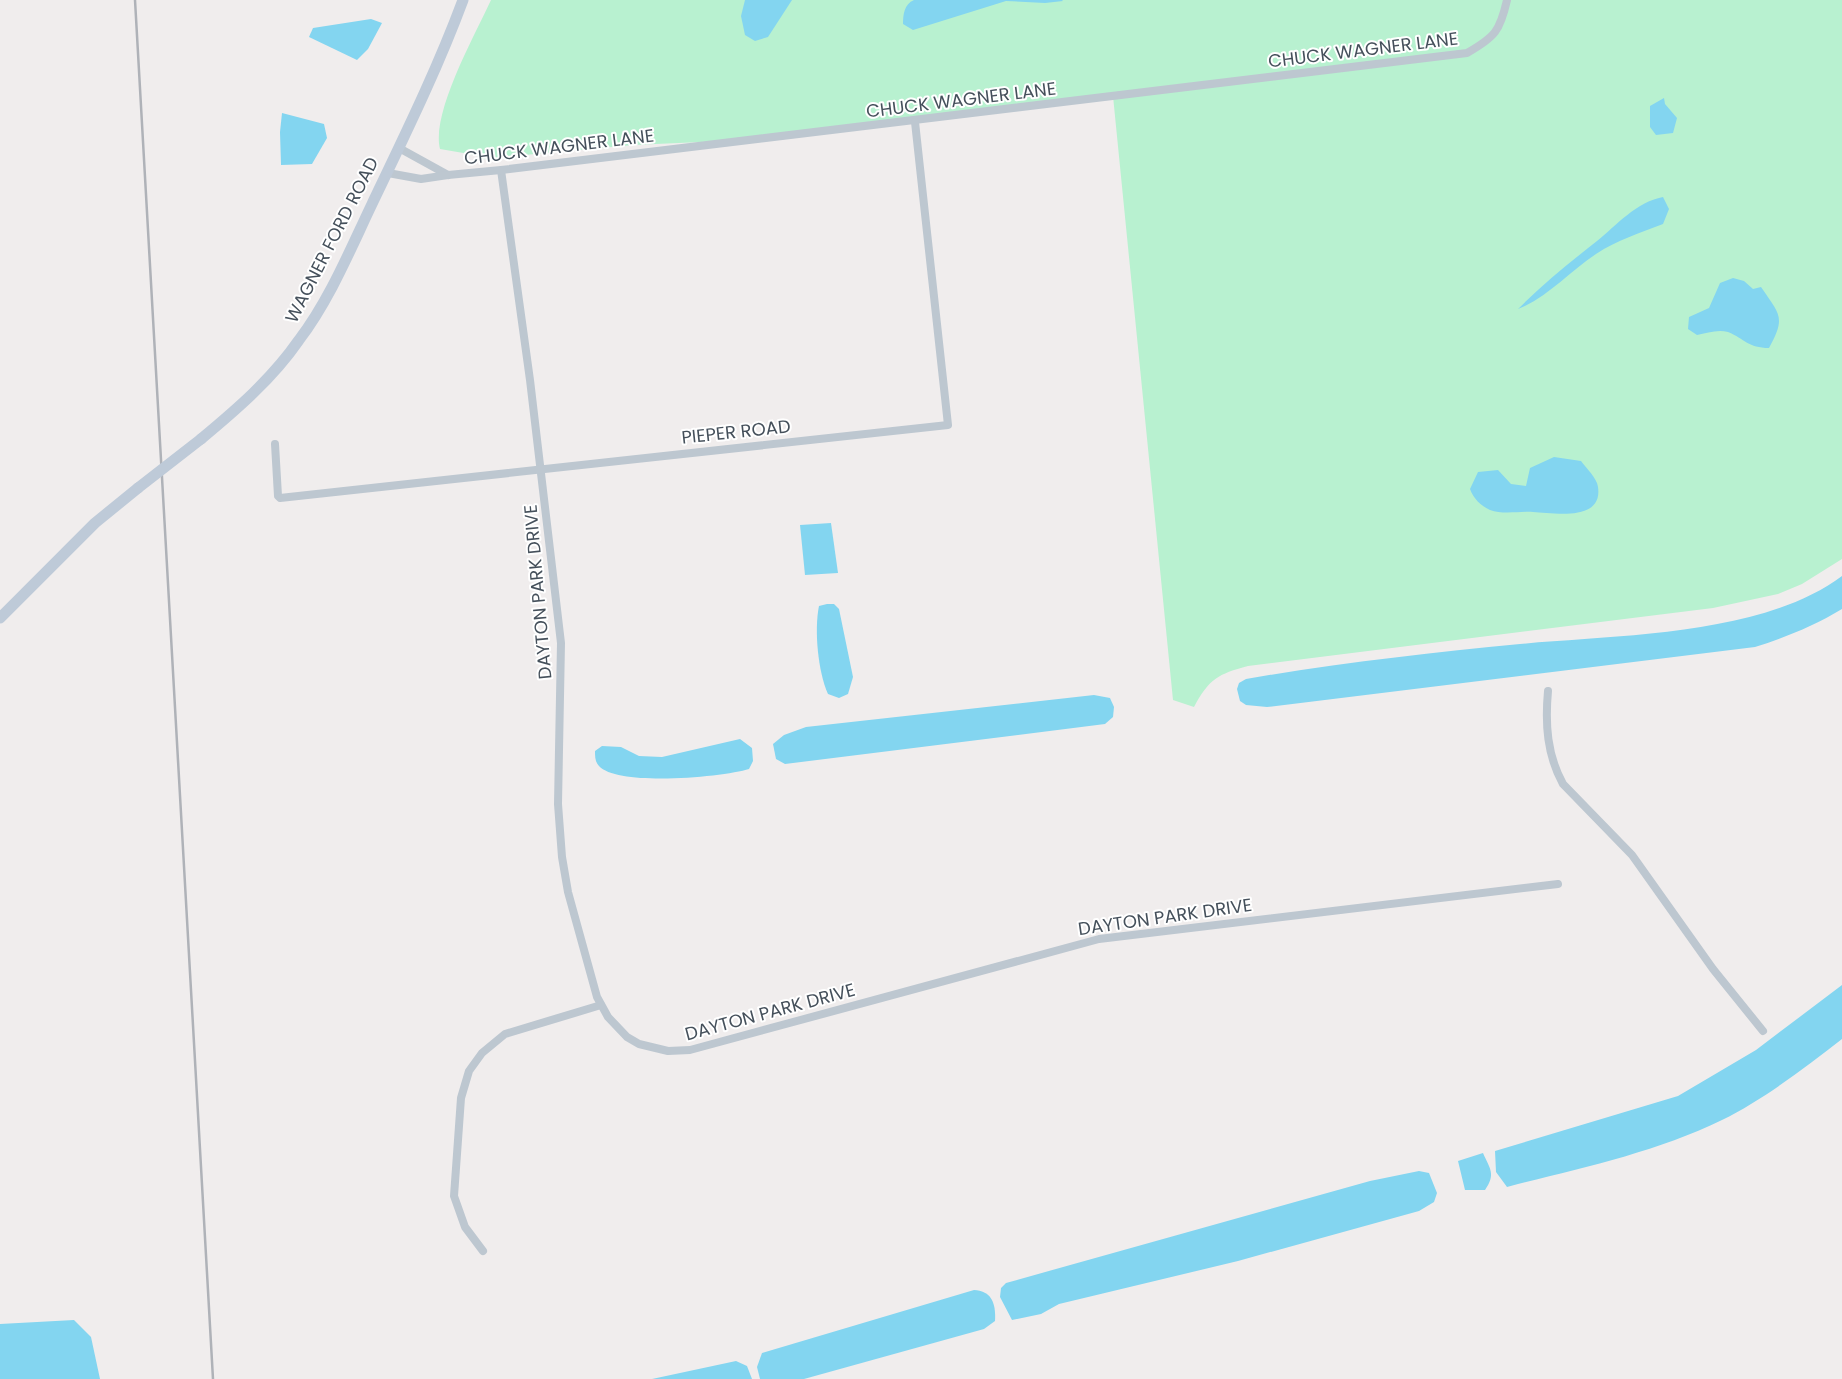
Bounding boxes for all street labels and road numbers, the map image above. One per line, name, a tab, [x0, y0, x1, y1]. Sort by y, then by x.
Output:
street label: CHUCK WAGNER LANE	[1267, 25, 1459, 74]
street label: CHUCK WAGNER LANE	[865, 75, 1057, 124]
street label: CHUCK WAGNER LANE	[463, 122, 655, 171]
street label: WAGNER FORD ROAD	[279, 153, 384, 327]
street label: PIEPER ROAD	[680, 413, 792, 450]
street label: DAYTON PARK DRIVE	[517, 504, 558, 680]
street label: DAYTON PARK DRIVE	[1076, 892, 1253, 941]
street label: DAYTON PARK DRIVE	[682, 977, 858, 1046]

